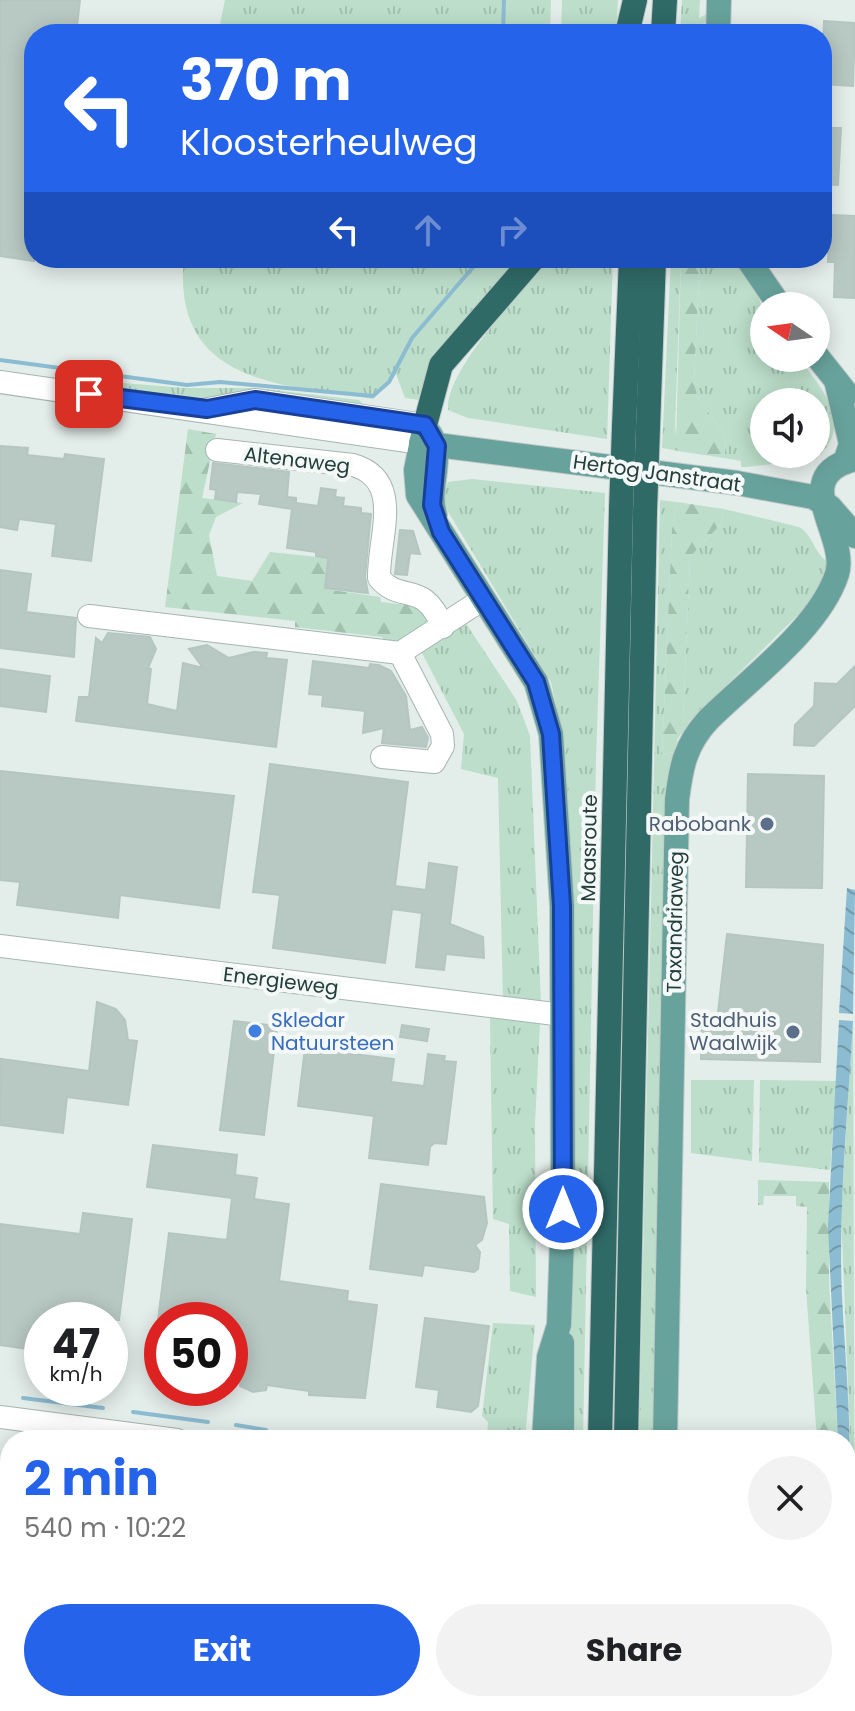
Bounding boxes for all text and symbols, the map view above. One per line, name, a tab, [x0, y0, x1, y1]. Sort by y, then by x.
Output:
text: 370 m	[180, 41, 352, 120]
icon: left	[48, 56, 152, 160]
text: Kloosterheulweg	[180, 117, 478, 168]
icon: left	[322, 208, 366, 252]
icon: ahead	[406, 208, 450, 252]
icon: right	[490, 208, 534, 252]
north arrow	[750, 292, 830, 372]
map controls	[750, 292, 830, 468]
pin	[55, 360, 123, 428]
icon: arrive	[67, 372, 111, 416]
button: sound	[750, 388, 830, 468]
street label: Altenaweg	[242, 440, 352, 480]
street label: Hertog Janstraat	[571, 447, 743, 499]
street label: Maasroute	[574, 794, 604, 902]
place label: Rabobank	[649, 810, 752, 838]
marker: Rabobank	[758, 815, 776, 833]
street label: Taxandriaweg	[660, 851, 690, 993]
street label: Energieweg	[222, 960, 340, 1002]
place label: Skledar Natuursteen	[271, 1006, 394, 1057]
place label: Stadhuis Waalwijk	[689, 1006, 778, 1057]
marker: Skledar Natuursteen	[246, 1022, 264, 1040]
marker: Stadhuis Waalwijk	[784, 1023, 802, 1041]
position arrow	[521, 1167, 605, 1251]
speed limit sign: 50	[144, 1302, 248, 1406]
text: 47	[52, 1316, 100, 1372]
text: km/h	[49, 1360, 103, 1388]
text: 2 min	[24, 1445, 159, 1512]
button: close	[748, 1456, 832, 1540]
text: 540 m · 10:22	[24, 1510, 186, 1546]
button: Exit	[24, 1604, 420, 1696]
button: Share	[436, 1604, 832, 1696]

